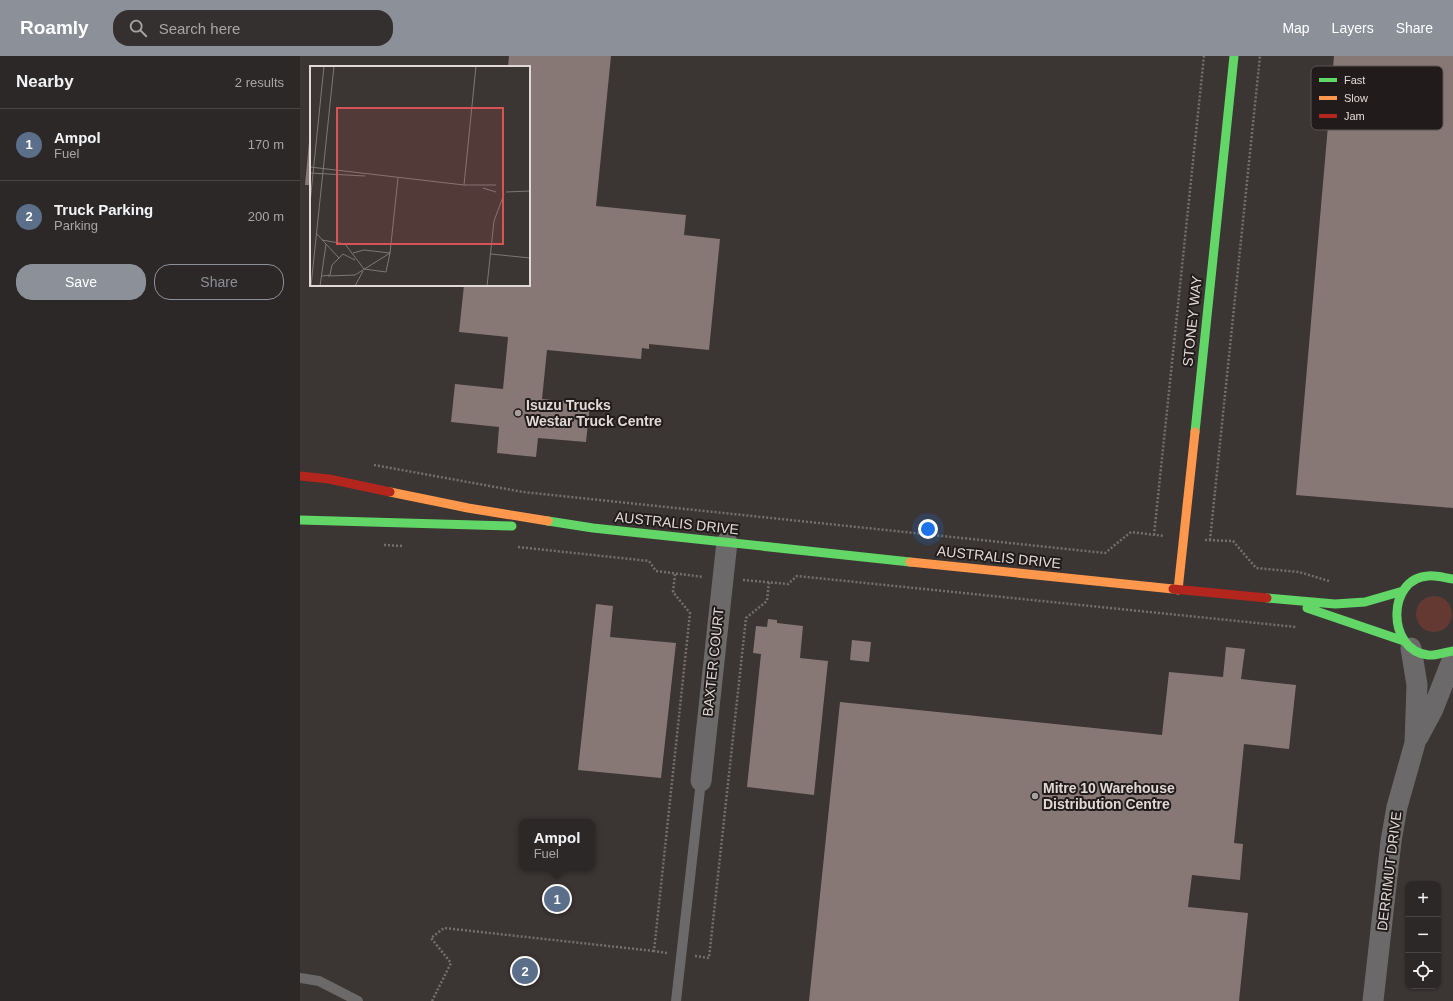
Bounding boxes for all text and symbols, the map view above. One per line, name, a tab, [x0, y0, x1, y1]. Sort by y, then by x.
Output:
search box	[113, 10, 393, 46]
text: Roamly	[20, 17, 89, 38]
icon: search	[127, 17, 149, 39]
text: Search here	[159, 20, 240, 37]
text: Map	[1282, 20, 1310, 36]
text: Layers	[1332, 20, 1374, 36]
text: Share	[1396, 20, 1433, 36]
inset map	[310, 66, 530, 286]
legend	[1311, 66, 1443, 130]
text: Nearby	[16, 72, 74, 91]
text: Fast	[1344, 74, 1365, 86]
text: 2 results	[235, 75, 284, 90]
text: Slow	[1344, 92, 1368, 104]
text: Jam	[1344, 110, 1365, 122]
text: Ampol	[54, 129, 101, 146]
text: 1	[25, 137, 33, 152]
text: 170 m	[248, 137, 284, 152]
text: Fuel	[54, 146, 79, 161]
text: Truck Parking	[54, 201, 153, 218]
text: 2	[25, 209, 33, 224]
text: 200 m	[248, 209, 284, 224]
text: Parking	[54, 218, 98, 233]
button: Save	[16, 264, 146, 300]
button: Share	[154, 264, 284, 300]
street label: STONEY WAY	[1179, 274, 1205, 367]
place label: Isuzu Trucks Westar Truck Centre	[526, 397, 662, 429]
marker: Isuzu Trucks Westar Truck Centre	[513, 408, 523, 418]
street label: AUSTRALIS DRIVE	[614, 509, 740, 537]
your location	[918, 519, 938, 539]
street label: AUSTRALIS DRIVE	[936, 543, 1062, 571]
street label: BAXTER COURT	[699, 606, 727, 717]
place label: Mitre 10 Warehouse Distribution Centre	[1043, 780, 1175, 812]
marker: Mitre 10 Warehouse Distribution Centre	[1030, 791, 1040, 801]
street label: DERRIMUT DRIVE	[1374, 810, 1404, 932]
popup	[519, 819, 595, 871]
text: Ampol	[534, 829, 580, 846]
text: Fuel	[534, 846, 559, 861]
map controls	[1405, 881, 1441, 989]
button: +	[1405, 881, 1441, 917]
pin: 1	[544, 884, 570, 914]
button: −	[1405, 917, 1441, 953]
button: locate	[1405, 953, 1441, 989]
pin: 2	[512, 956, 538, 986]

